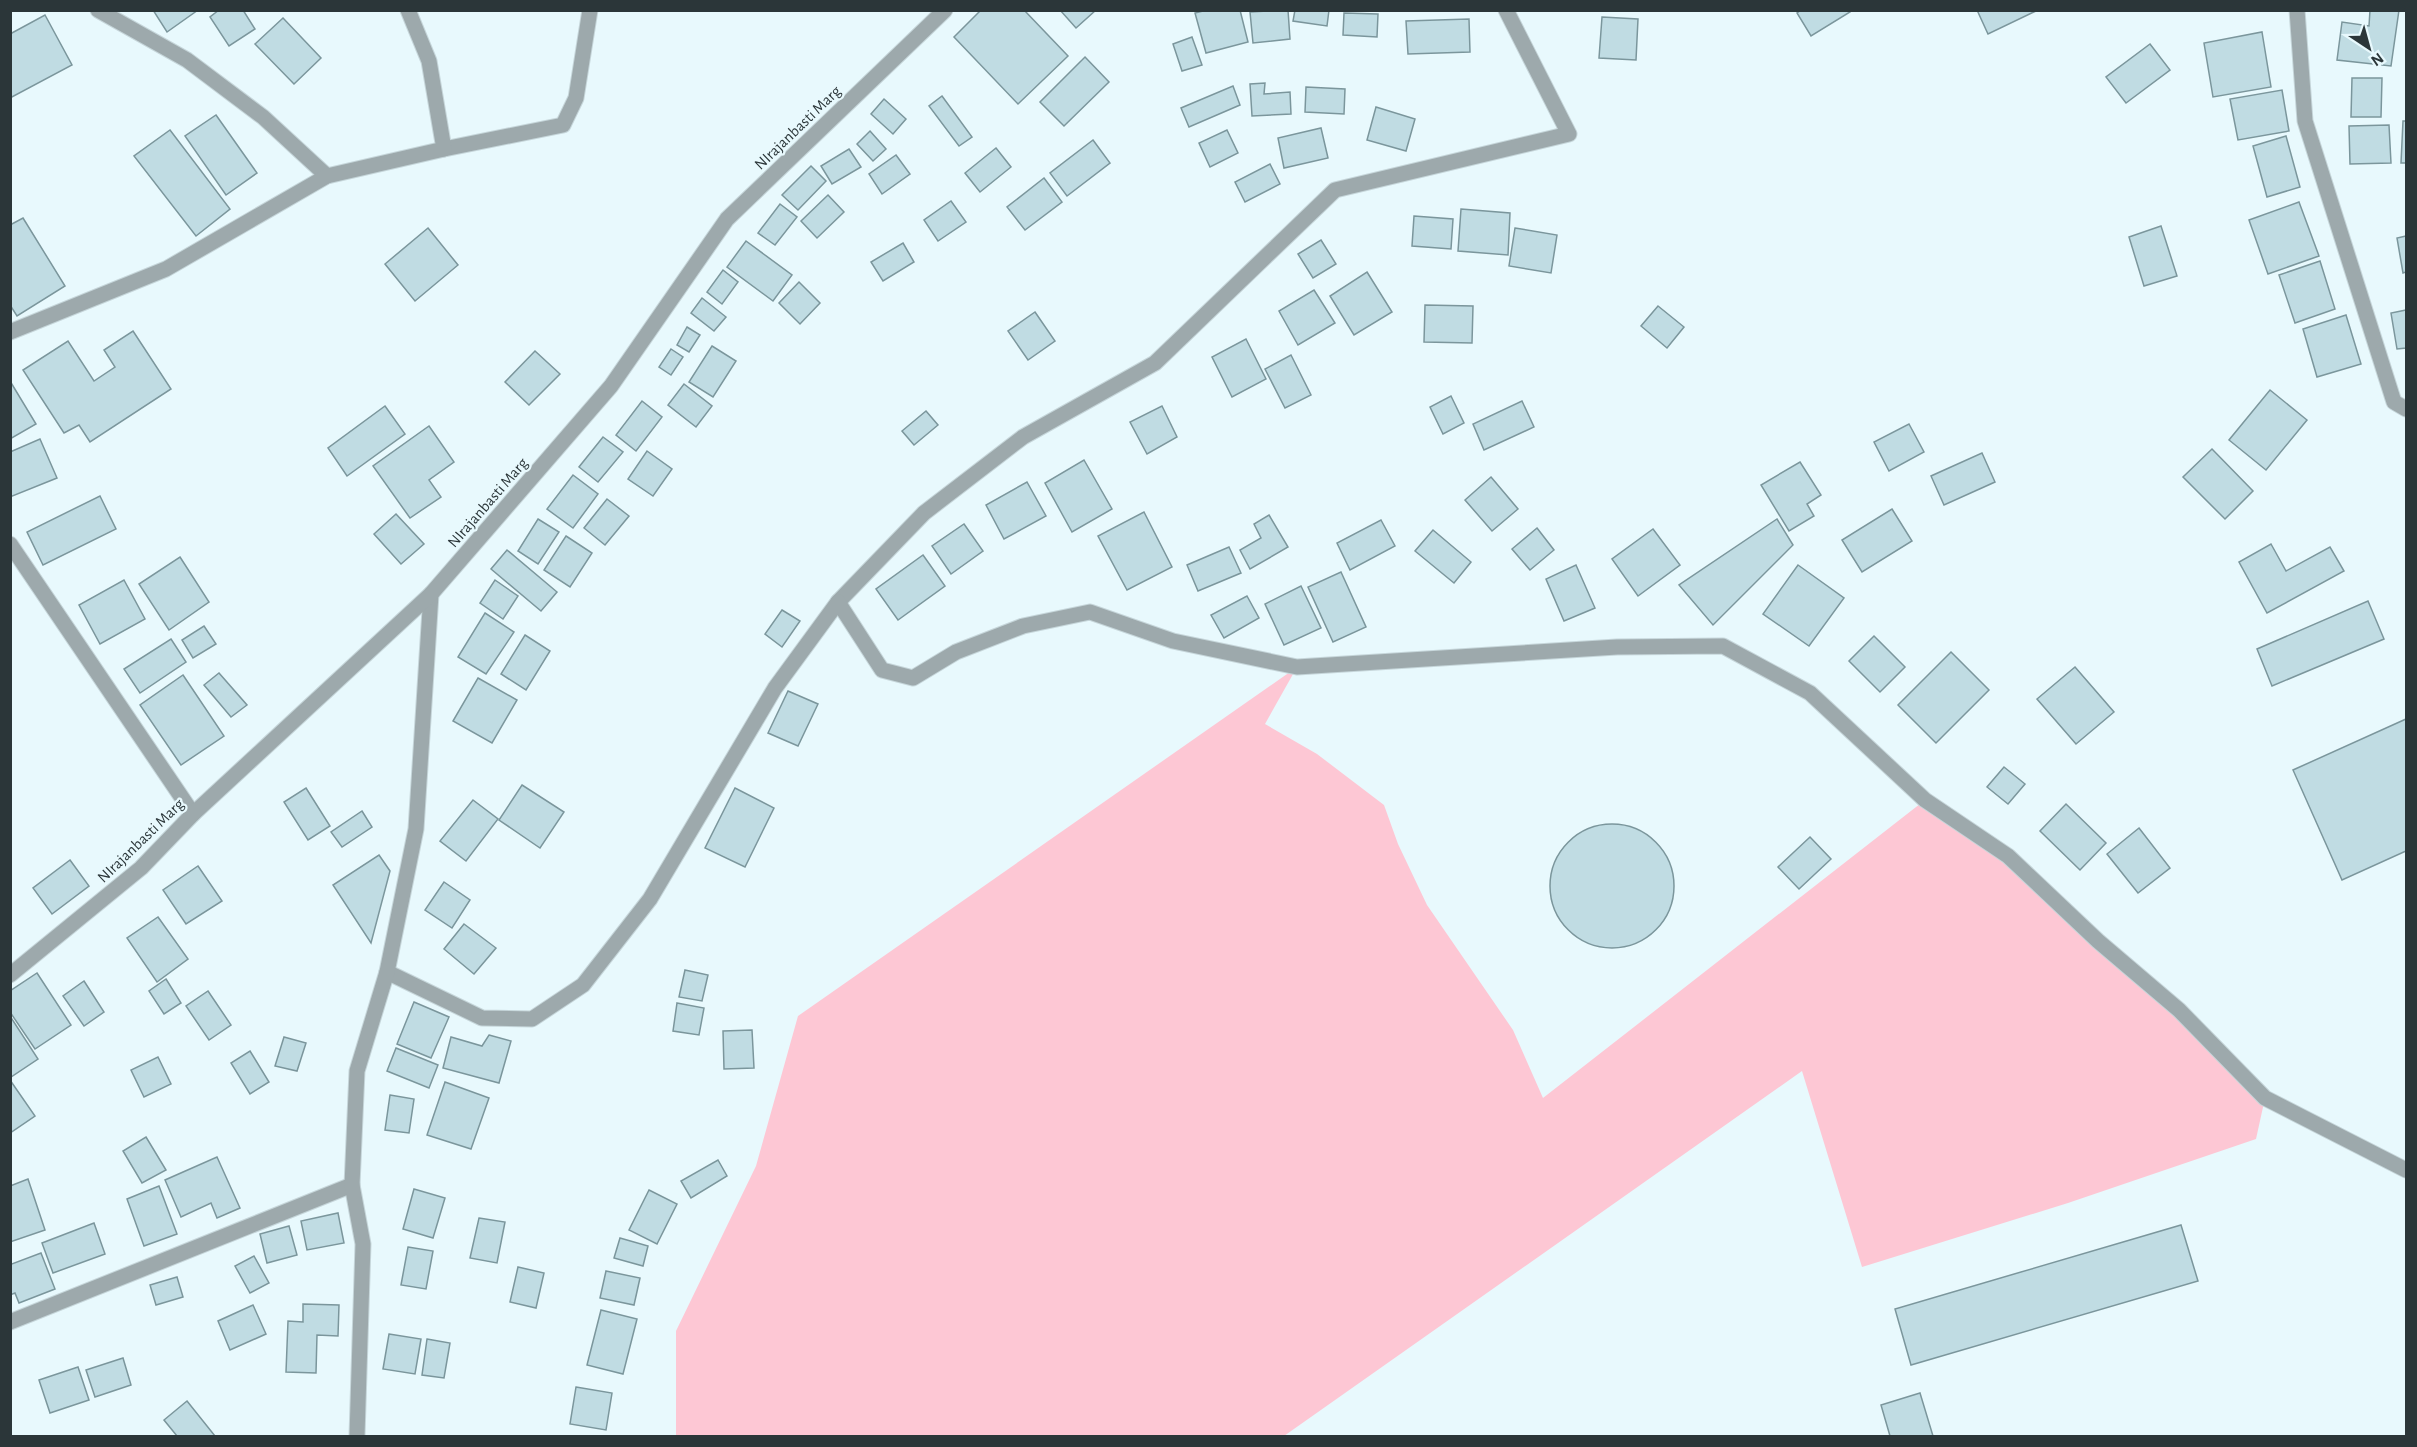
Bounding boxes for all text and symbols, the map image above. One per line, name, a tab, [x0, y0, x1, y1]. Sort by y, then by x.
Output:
north arrow	[2339, 18, 2399, 78]
text: N	[2368, 50, 2386, 69]
street label: NIrajanbasti Marg	[751, 83, 845, 173]
street label: NIrajanbasti Marg	[445, 455, 532, 551]
street label: NIrajanbasti Marg	[94, 796, 188, 886]

